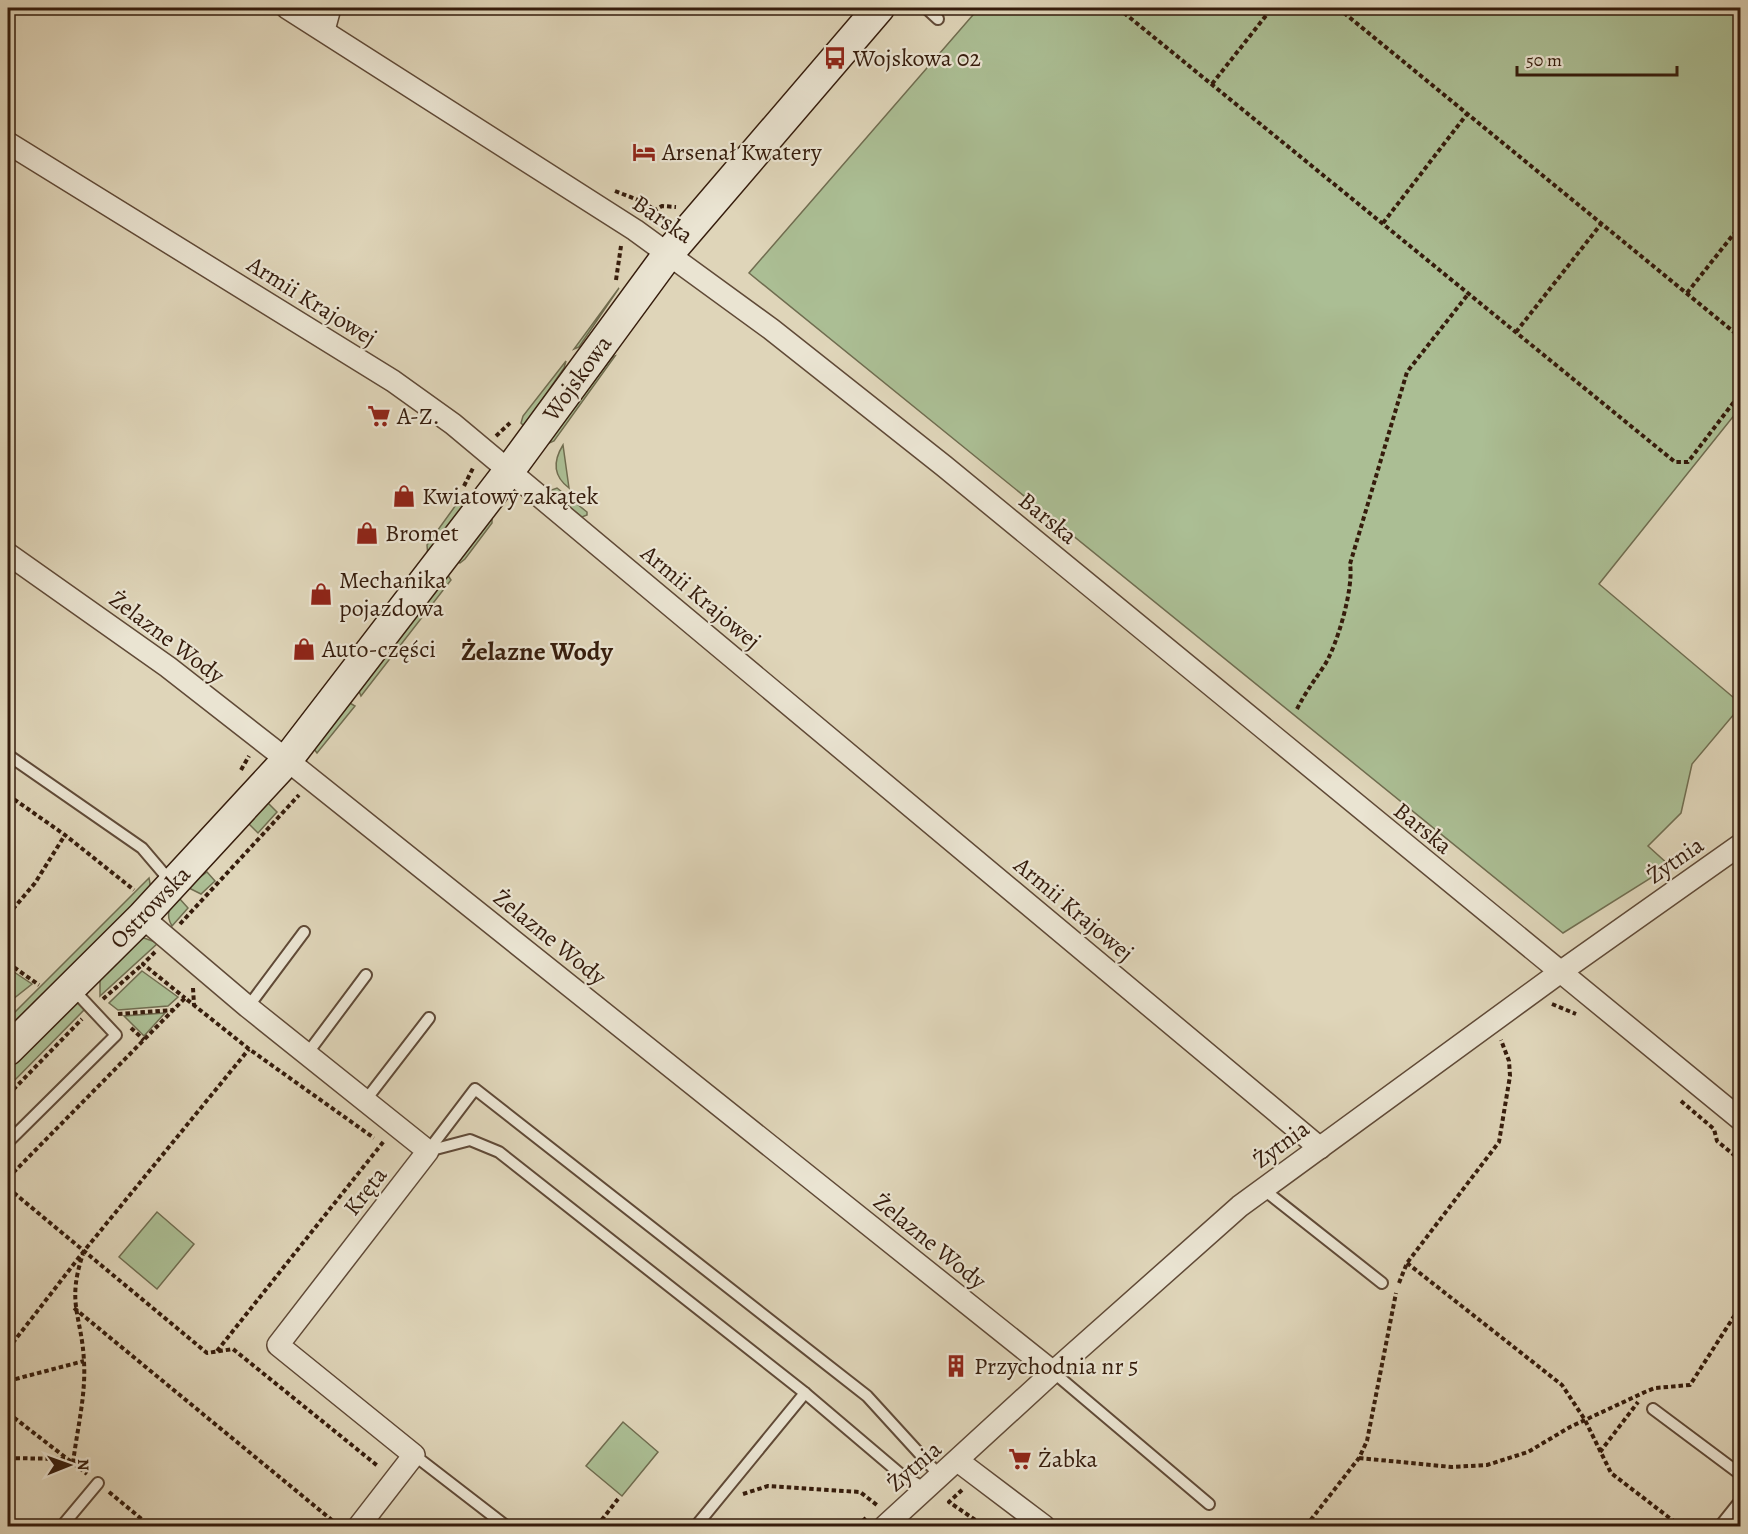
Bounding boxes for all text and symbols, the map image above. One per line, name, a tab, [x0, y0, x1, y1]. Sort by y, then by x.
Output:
scale bar	[1517, 39, 1678, 77]
place label: Wojskowa 02	[852, 42, 981, 74]
bus stop icon: Wojskowa 02	[822, 45, 848, 71]
text: 50 m	[1526, 48, 1562, 72]
place label: Arsenał Kwatery	[661, 136, 822, 168]
hotel icon: Arsenał Kwatery	[631, 139, 657, 165]
street label: Barska	[626, 187, 700, 251]
street label: Armii Krajowej	[240, 248, 383, 354]
street label: Wojskowa	[534, 328, 619, 428]
place label: A-Z.	[396, 400, 440, 432]
supermarket icon: A-Z.	[366, 403, 392, 429]
place label: Kwiatowy zakątek	[422, 480, 599, 512]
shop icon: Kwiatowy zakątek	[391, 483, 417, 509]
street label: Barska	[1012, 484, 1085, 552]
place label: Bromet	[385, 517, 459, 549]
shop icon: Bromet	[354, 520, 380, 546]
street label: Armii Krajowej	[634, 537, 768, 657]
place label: Mechanika pojazdowa	[339, 564, 447, 624]
shop icon: Mechanika pojazdowa	[308, 581, 334, 607]
street label: Żelazne Wody	[103, 583, 231, 691]
place label: Auto-części	[321, 633, 436, 665]
district label: Żelazne Wody	[461, 634, 614, 669]
shop icon: Auto-części	[291, 636, 317, 662]
street label: Barska	[1387, 794, 1460, 862]
street label: Żytnia	[1640, 828, 1711, 891]
street label: Armii Krajowej	[1007, 849, 1141, 969]
street label: Ostrowska	[102, 858, 198, 955]
street label: Żelazne Wody	[487, 882, 613, 993]
street label: Żytnia	[1246, 1112, 1316, 1175]
street label: Kręta	[336, 1159, 395, 1222]
street label: Żelazne Wody	[867, 1186, 993, 1297]
place label: Przychodnia nr 5	[974, 1350, 1139, 1382]
building icon: Przychodnia nr 5	[943, 1353, 969, 1379]
street label: Żytnia	[880, 1433, 949, 1499]
north arrow	[39, 1435, 99, 1495]
place label: Żabka	[1038, 1443, 1098, 1475]
supermarket icon: Żabka	[1007, 1446, 1033, 1472]
text: N	[72, 1459, 94, 1471]

